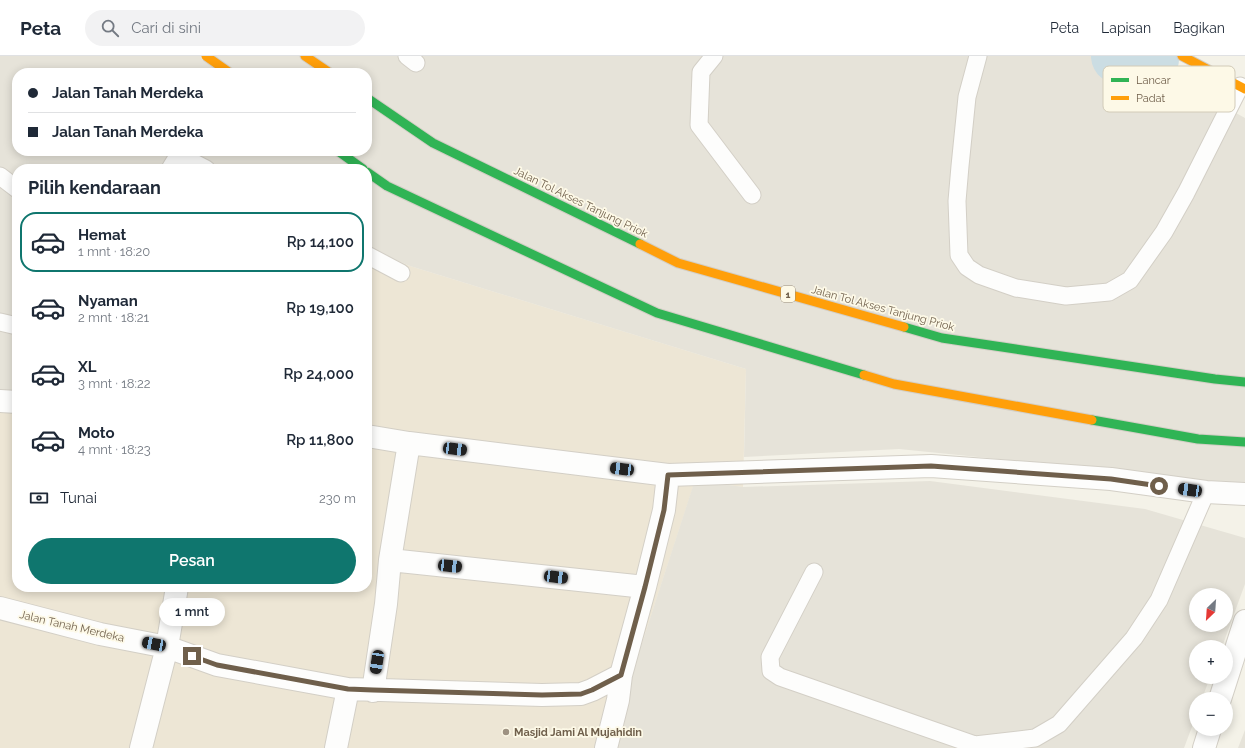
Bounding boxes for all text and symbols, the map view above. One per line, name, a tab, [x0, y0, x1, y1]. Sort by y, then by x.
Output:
search box	[85, 10, 365, 46]
text: Peta	[20, 17, 61, 39]
icon: search	[99, 17, 121, 39]
text: Cari di sini	[131, 19, 201, 37]
text: Peta	[1050, 20, 1079, 36]
text: Lapisan	[1101, 20, 1151, 36]
text: Bagikan	[1173, 20, 1225, 36]
legend	[1103, 66, 1235, 112]
text: Lancar	[1136, 74, 1171, 87]
text: Jalan Tanah Merdeka	[52, 84, 203, 102]
text: Padat	[1136, 92, 1166, 105]
text: Jalan Tanah Merdeka	[52, 123, 203, 141]
street label: Jalan Tol Akses Tanjung Priok	[512, 164, 650, 241]
text: Pilih kendaraan	[28, 177, 161, 198]
icon: car	[30, 224, 66, 260]
text: Hemat	[78, 226, 126, 244]
text: Rp 14,100	[287, 233, 354, 251]
text: 1 mnt · 18:20	[78, 244, 150, 259]
street label: Jalan Tol Akses Tanjung Priok	[810, 283, 956, 334]
road number: 1	[781, 286, 795, 302]
icon: car	[30, 290, 66, 326]
text: Nyaman	[78, 292, 138, 310]
text: Rp 19,100	[286, 299, 354, 317]
text: 2 mnt · 18:21	[78, 310, 149, 325]
icon: car	[30, 356, 66, 392]
text: XL	[78, 358, 96, 376]
text: Rp 24,000	[283, 365, 354, 383]
text: 3 mnt · 18:22	[78, 376, 150, 391]
icon: car	[30, 422, 66, 458]
text: Moto	[78, 424, 115, 442]
text: Rp 11,800	[286, 431, 354, 449]
text: 4 mnt · 18:23	[78, 442, 151, 457]
car	[442, 442, 468, 456]
car	[609, 462, 635, 476]
route start	[1150, 477, 1168, 495]
car	[1177, 482, 1203, 498]
icon: cash	[28, 487, 50, 509]
text: Tunai	[60, 489, 97, 507]
text: 230 m	[319, 491, 356, 506]
button: Pesan	[28, 538, 356, 584]
car	[437, 559, 463, 573]
car	[543, 570, 569, 584]
north arrow	[1189, 588, 1233, 632]
map controls	[1189, 588, 1233, 736]
callout: 1 mnt	[159, 598, 225, 626]
text: 1 mnt	[175, 604, 209, 619]
street label: Jalan Tanah Merdeka	[18, 608, 126, 645]
car	[141, 636, 167, 652]
button: +	[1189, 640, 1233, 684]
route end	[183, 647, 201, 665]
car	[369, 649, 385, 675]
button: −	[1189, 692, 1233, 736]
place label: Masjid Jami Al Mujahidin	[514, 726, 642, 739]
marker: Masjid Jami Al Mujahidin	[501, 727, 511, 737]

